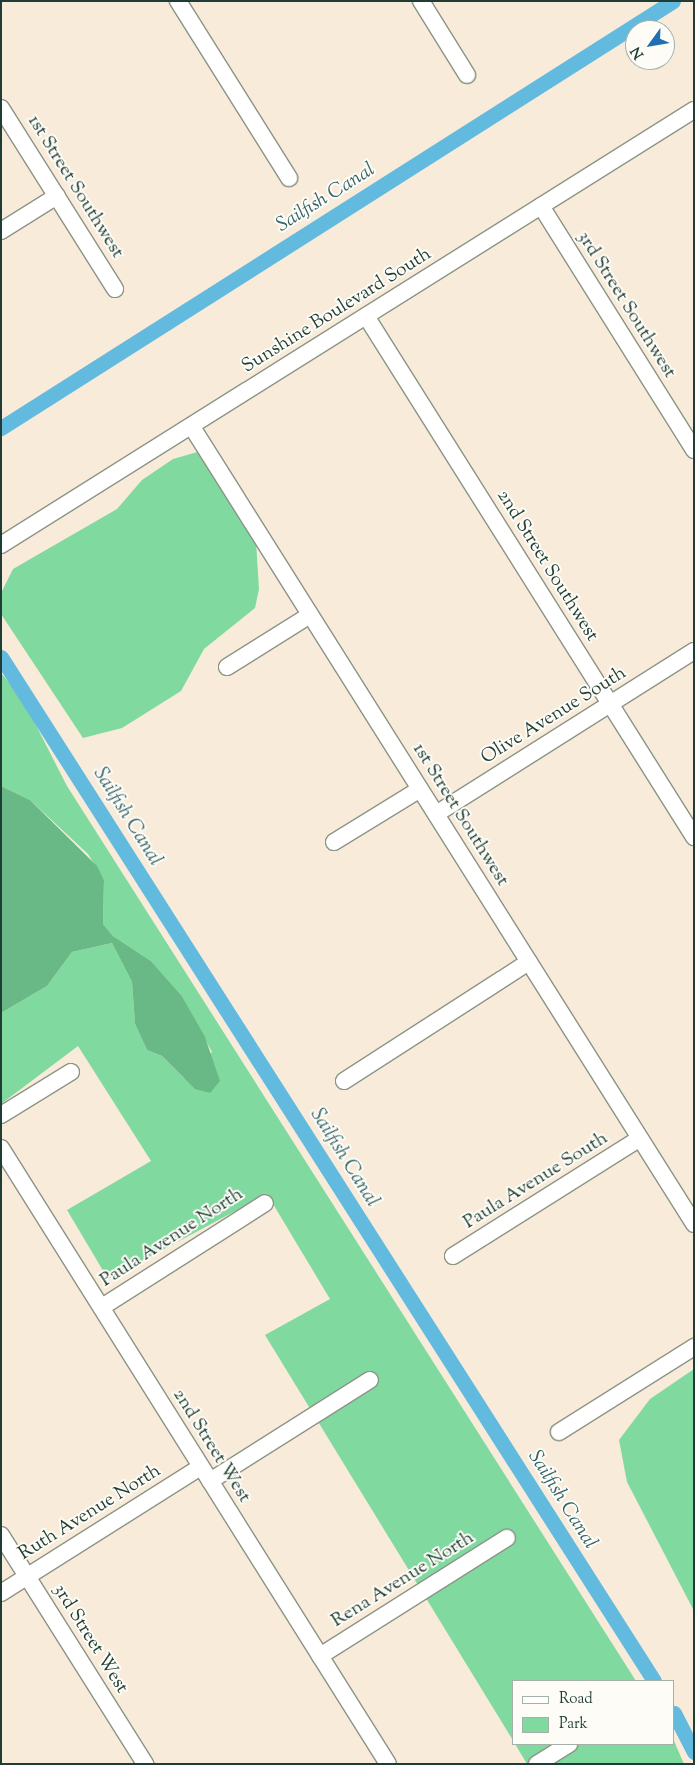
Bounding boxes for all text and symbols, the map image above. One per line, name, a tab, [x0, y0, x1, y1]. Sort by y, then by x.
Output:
north arrow	[625, 20, 675, 70]
text: N	[627, 42, 650, 62]
street label: 1st Street Southwest	[22, 111, 128, 263]
water label: Sailfish Canal	[272, 158, 380, 238]
street label: 3rd Street Southwest	[572, 227, 680, 383]
street label: Sunshine Boulevard South	[238, 243, 436, 379]
street label: 2nd Street Southwest	[491, 486, 603, 646]
street label: Olive Avenue South	[477, 662, 631, 770]
street label: 1st Street Southwest	[407, 739, 513, 891]
water label: Sailfish Canal	[87, 763, 167, 871]
water label: Sailfish Canal	[304, 1104, 384, 1212]
street label: Paula Avenue South	[460, 1127, 612, 1235]
street label: Paula Avenue North	[96, 1183, 248, 1293]
street label: 2nd Street West	[167, 1385, 255, 1507]
water label: Sailfish Canal	[522, 1446, 602, 1554]
street label: Ruth Avenue North	[15, 1460, 165, 1566]
street label: Rena Avenue North	[328, 1527, 478, 1633]
street label: 3rd Street West	[47, 1580, 133, 1698]
legend	[512, 1680, 675, 1745]
text: Road	[559, 1689, 593, 1710]
text: Park	[559, 1714, 588, 1735]

